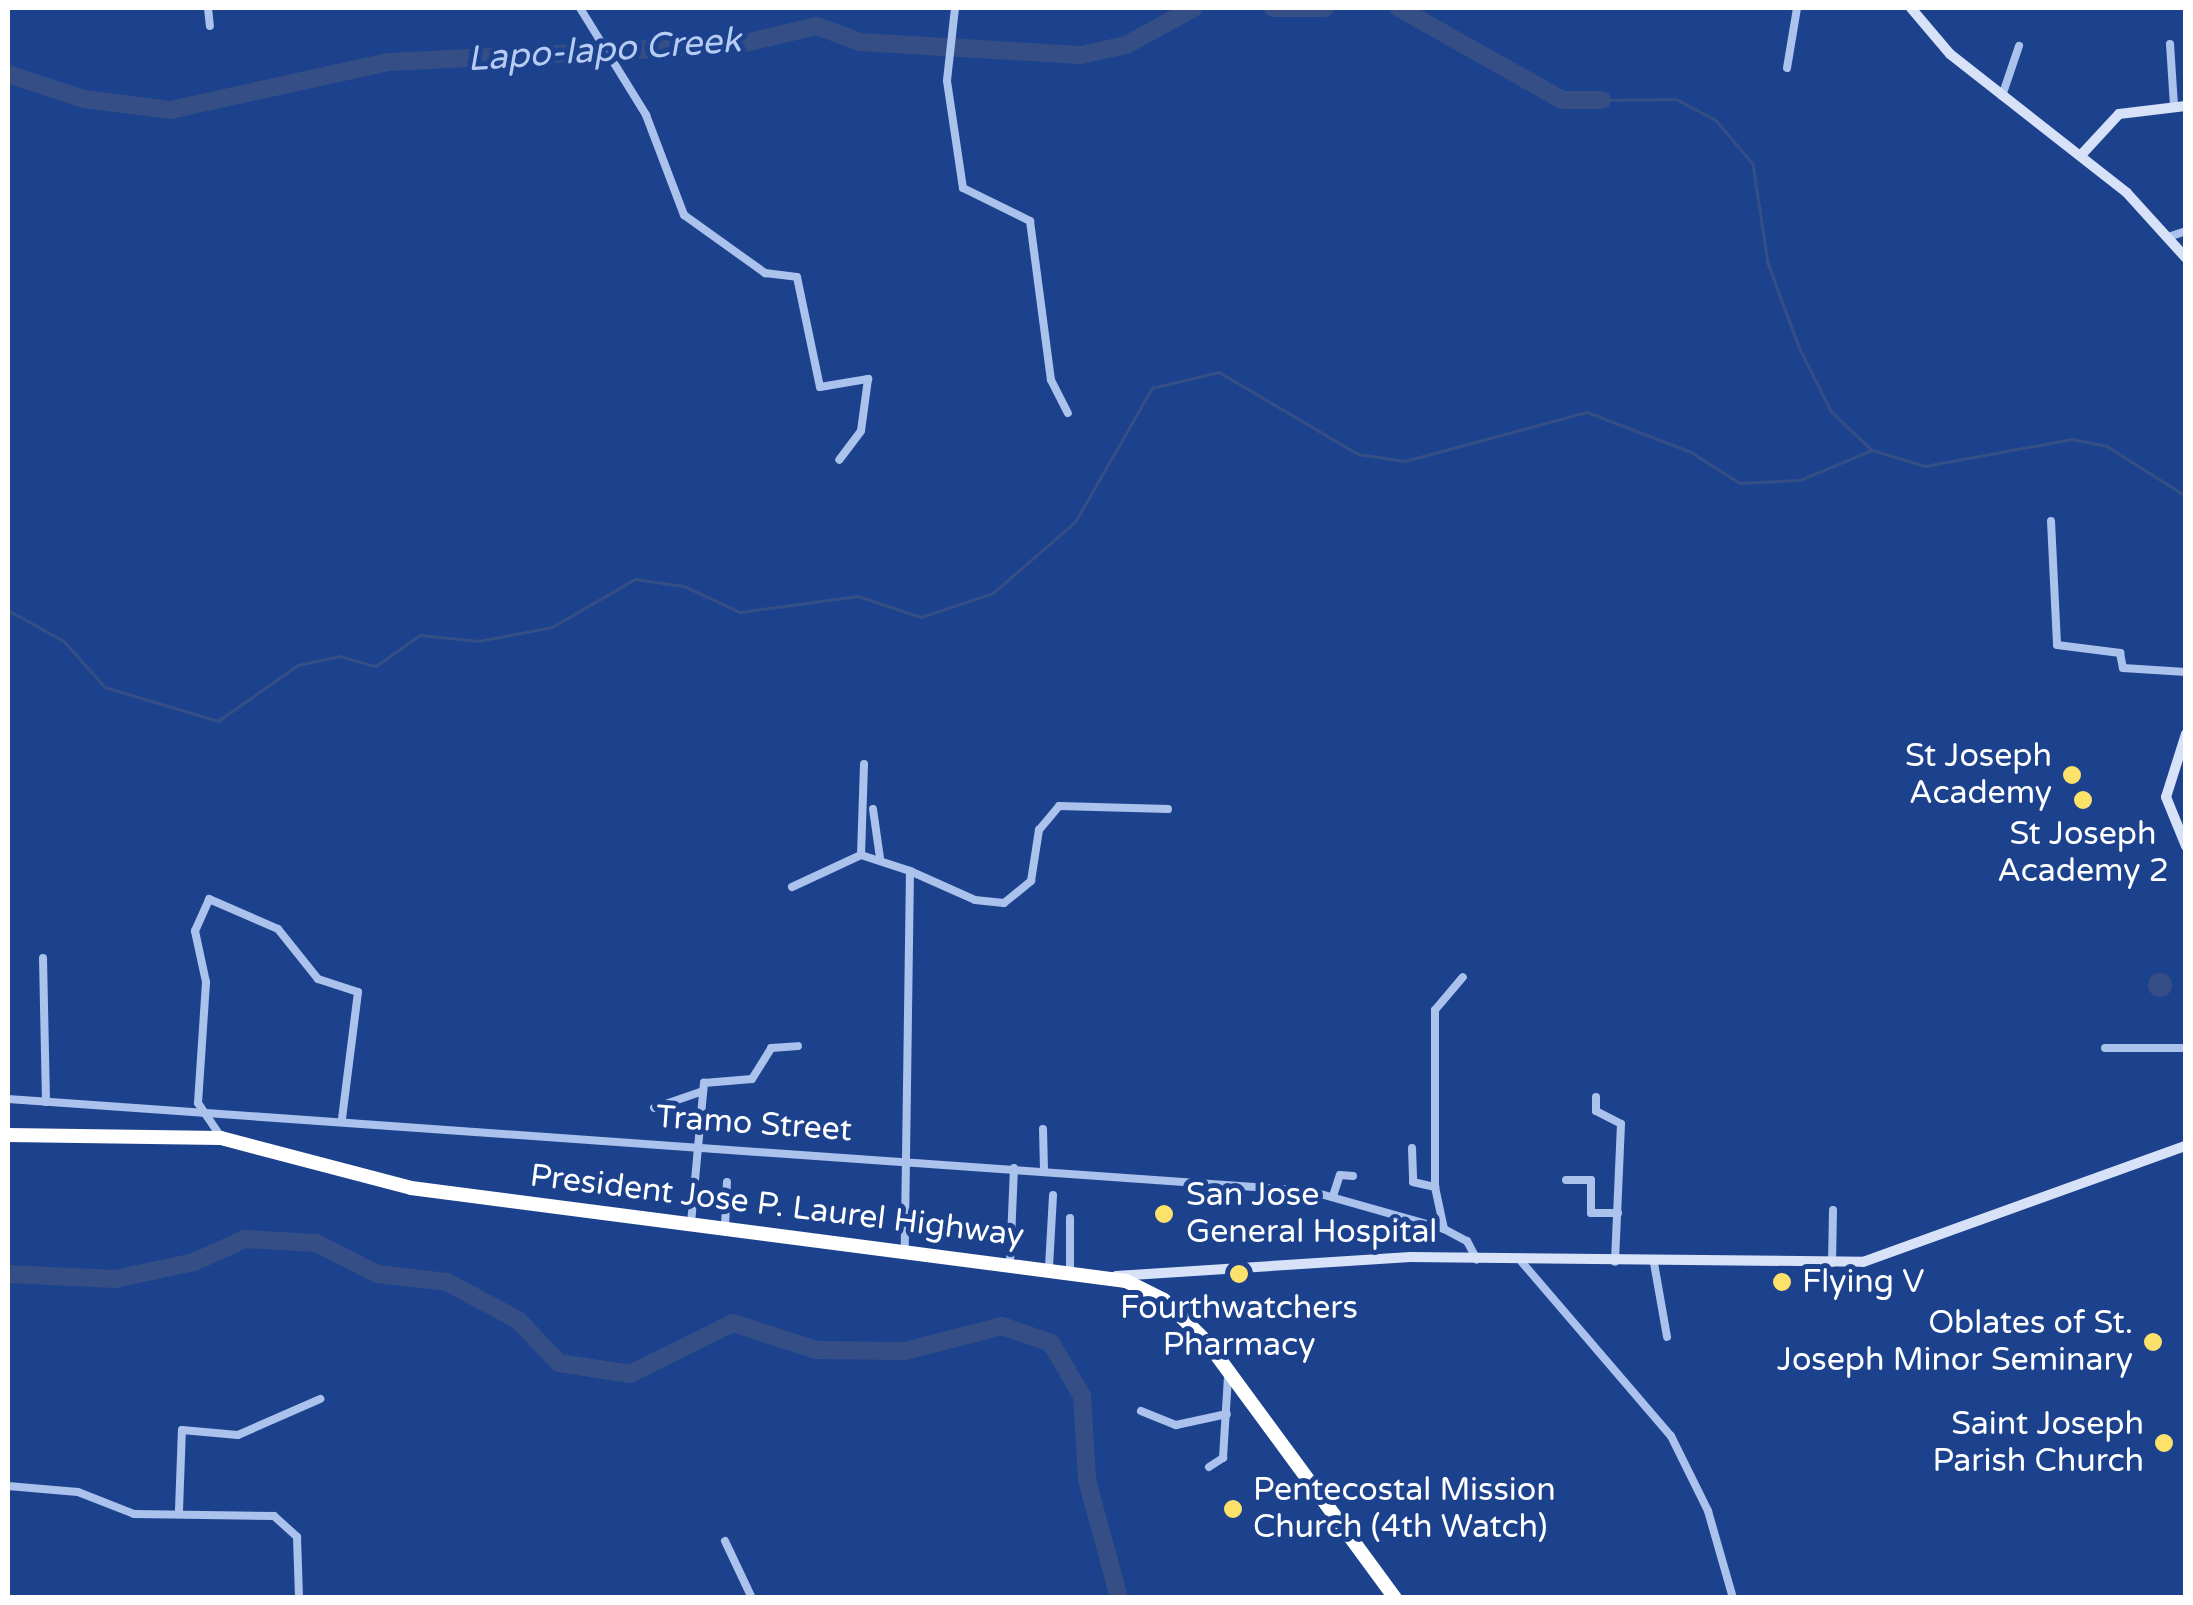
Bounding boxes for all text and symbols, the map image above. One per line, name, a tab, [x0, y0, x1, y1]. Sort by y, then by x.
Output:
water label: Lapo-lapo Creek	[466, 19, 742, 81]
place label: St Joseph Academy	[1905, 738, 2052, 813]
marker: St Joseph Academy	[2061, 764, 2083, 786]
marker: St Joseph Academy 2	[2072, 789, 2094, 811]
place label: St Joseph Academy 2	[1997, 816, 2169, 891]
street label: Tramo Street	[655, 1098, 853, 1150]
street label: President Jose P. Laurel Highway	[528, 1157, 1026, 1255]
place label: San Jose General Hospital	[1186, 1177, 1437, 1252]
marker: San Jose General Hospital	[1151, 1201, 1177, 1227]
marker: Fourthwatchers Pharmacy	[1228, 1263, 1250, 1285]
place label: Flying V	[1802, 1263, 1925, 1301]
marker: Flying V	[1771, 1271, 1793, 1293]
place label: Fourthwatchers Pharmacy	[1120, 1290, 1358, 1365]
place label: Oblates of St. Joseph Minor Seminary	[1777, 1305, 2133, 1380]
marker: Oblates of St. Joseph Minor Seminary	[2142, 1331, 2164, 1353]
place label: Saint Joseph Parish Church	[1933, 1406, 2144, 1481]
marker: Saint Joseph Parish Church	[2153, 1432, 2175, 1454]
place label: Pentecostal Mission Church (4th Watch)	[1253, 1472, 1556, 1547]
marker: Pentecostal Mission Church (4th Watch)	[1222, 1498, 1244, 1520]

